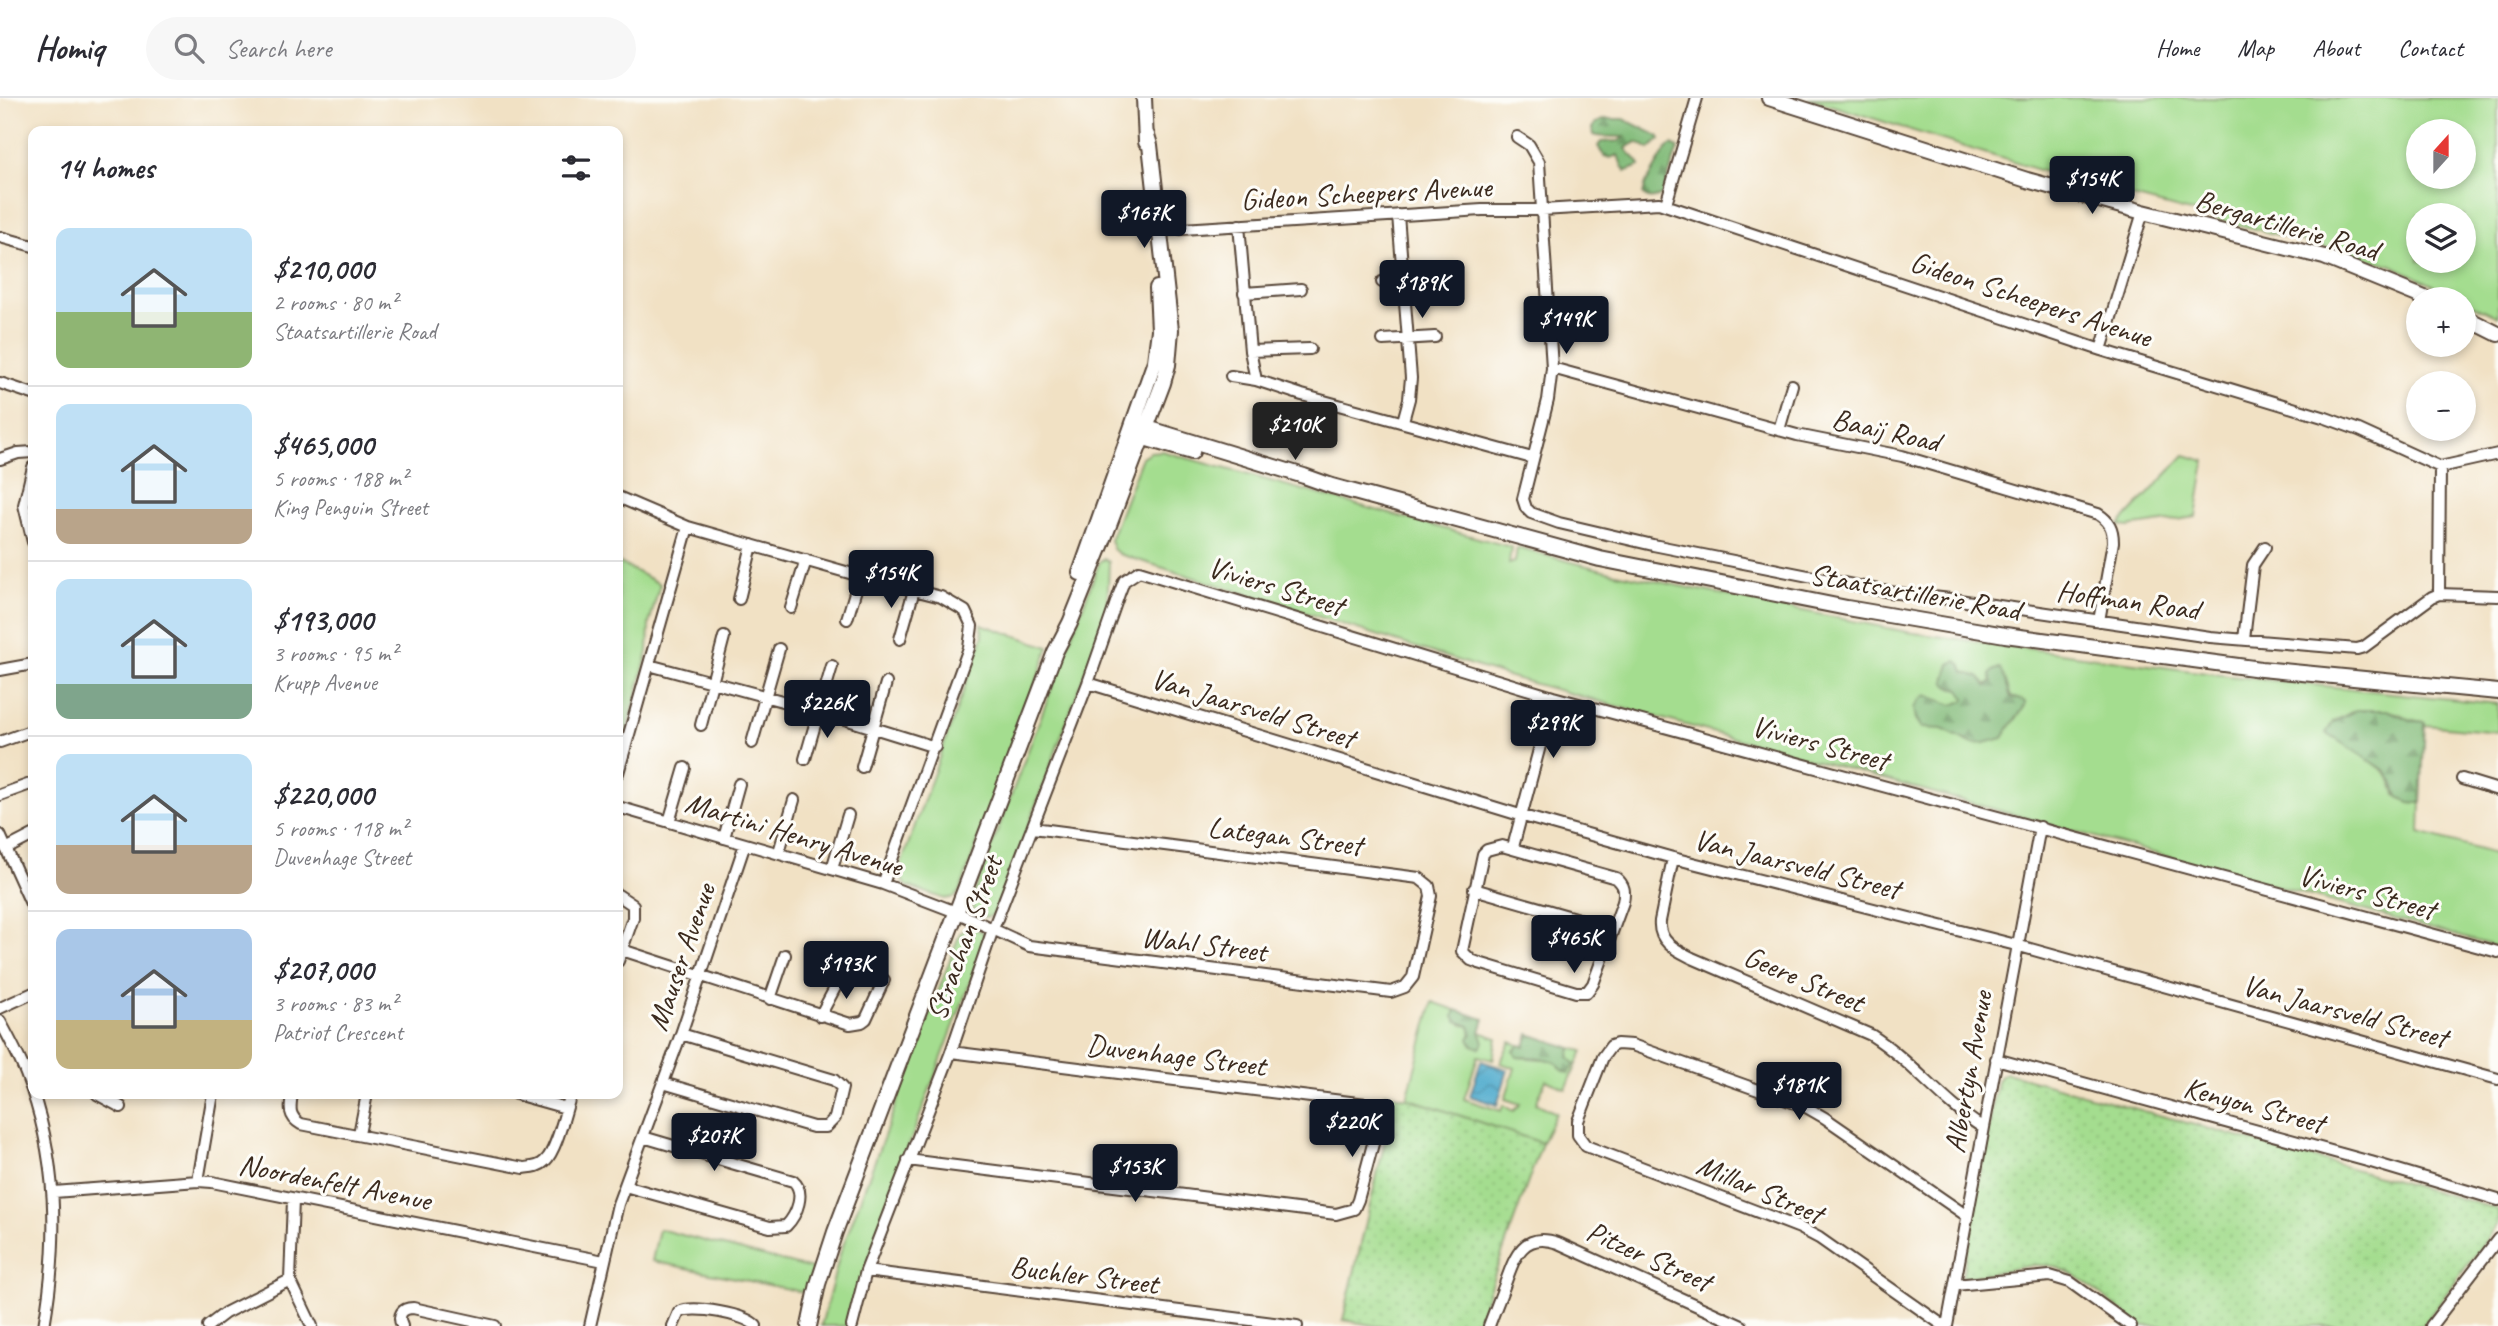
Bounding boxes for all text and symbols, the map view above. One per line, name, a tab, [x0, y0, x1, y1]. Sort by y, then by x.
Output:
search box	[146, 17, 636, 80]
text: Homiq	[35, 27, 104, 69]
icon: search	[170, 29, 208, 67]
text: Search here	[226, 32, 331, 65]
text: Home	[2156, 33, 2199, 63]
text: Map	[2237, 33, 2274, 63]
text: About	[2312, 33, 2360, 63]
text: Contact	[2398, 33, 2463, 63]
north arrow	[2406, 119, 2476, 189]
map controls	[2406, 119, 2476, 441]
text: 14 homes	[56, 149, 154, 187]
icon: filters	[557, 149, 595, 187]
pin: $154K	[2043, 156, 2141, 216]
text: $154K	[2066, 164, 2118, 193]
street label: Gideon Scheepers Avenue	[1240, 167, 1495, 219]
street label: Bergartillerie Road	[2191, 181, 2387, 270]
pin: $167K	[1095, 190, 1193, 250]
text: $167K	[1117, 198, 1171, 227]
button: layers	[2406, 203, 2476, 273]
street label: Gideon Scheepers Avenue	[1906, 242, 2158, 357]
text: $210,000	[273, 250, 373, 288]
icon: home	[112, 256, 196, 340]
pin: $189K	[1373, 260, 1471, 320]
text: $189K	[1396, 268, 1448, 297]
button: +	[2406, 287, 2476, 357]
text: 2 rooms · 80 m²	[273, 288, 397, 317]
pin: $149K	[1517, 296, 1615, 356]
text: $149K	[1540, 304, 1592, 333]
text: Staatsartillerie Road	[273, 317, 436, 346]
button: −	[2406, 371, 2476, 441]
street label: Baaij Road	[1829, 399, 1948, 462]
pin: $210K	[1246, 402, 1344, 462]
text: $210K	[1268, 410, 1322, 439]
text: $465,000	[273, 426, 374, 464]
icon: home	[112, 432, 196, 516]
text: 5 rooms · 188 m²	[273, 464, 408, 493]
text: King Penguin Street	[273, 493, 428, 522]
street label: Viviers Street	[1204, 547, 1352, 626]
pin: $154K	[842, 550, 940, 610]
street label: Staatsartillerie Road	[1807, 555, 2027, 630]
text: $154K	[865, 558, 917, 587]
street label: Hoffman Road	[2054, 571, 2206, 629]
text: $193,000	[273, 601, 373, 639]
icon: home	[112, 607, 196, 691]
text: 3 rooms · 95 m²	[273, 639, 397, 668]
street label: Van Jaarsveld Street	[1147, 659, 1363, 758]
text: Krupp Avenue	[273, 668, 377, 697]
pin: $226K	[778, 680, 876, 740]
text: $226K	[800, 688, 854, 717]
pin: $299K	[1504, 700, 1602, 760]
street label: Viviers Street	[1748, 707, 1896, 780]
text: $299K	[1527, 708, 1579, 737]
text: $220,000	[273, 776, 373, 814]
icon: home	[112, 782, 196, 866]
street label: Martini Henry Avenue	[681, 783, 909, 886]
street label: Lategan Street	[1206, 808, 1368, 865]
text: 5 rooms · 118 m²	[273, 814, 408, 843]
street label: Van Jaarsveld Street	[1690, 820, 1908, 909]
text: Duvenhage Street	[273, 843, 411, 872]
street label: Strachan Street	[917, 848, 1012, 1025]
street label: Viviers Street	[2295, 856, 2443, 929]
street label: Mauser Avenue	[638, 876, 725, 1035]
pin: $465K	[1525, 916, 1623, 975]
street label: Wahl Street	[1139, 917, 1272, 971]
text: $465K	[1547, 923, 1601, 952]
street label: Geere Street	[1738, 937, 1873, 1022]
pin: $193K	[797, 942, 895, 1001]
text: $193K	[820, 949, 872, 978]
text: $207,000	[273, 951, 373, 989]
icon: home	[112, 957, 196, 1041]
street label: Van Jaarsveld Street	[2238, 965, 2456, 1058]
street label: Albertyn Avenue	[1935, 986, 2001, 1156]
text: 3 rooms · 83 m²	[273, 989, 397, 1018]
text: Patriot Crescent	[273, 1018, 403, 1047]
street label: Duvenhage Street	[1084, 1025, 1271, 1085]
pin: $181K	[1750, 1062, 1848, 1122]
street label: Kenyon Street	[2180, 1068, 2332, 1143]
text: $181K	[1772, 1070, 1826, 1099]
pin: $220K	[1303, 1100, 1401, 1159]
text: $220K	[1325, 1107, 1379, 1136]
pin: $207K	[665, 1114, 763, 1173]
text: $207K	[688, 1121, 741, 1150]
pin: $153K	[1086, 1144, 1184, 1204]
street label: Noordenfelt Avenue	[236, 1145, 436, 1220]
street label: Millar Street	[1691, 1146, 1832, 1234]
text: $153K	[1109, 1152, 1161, 1181]
street label: Pitzer Street	[1581, 1212, 1721, 1302]
street label: Buchler Street	[1008, 1247, 1163, 1303]

